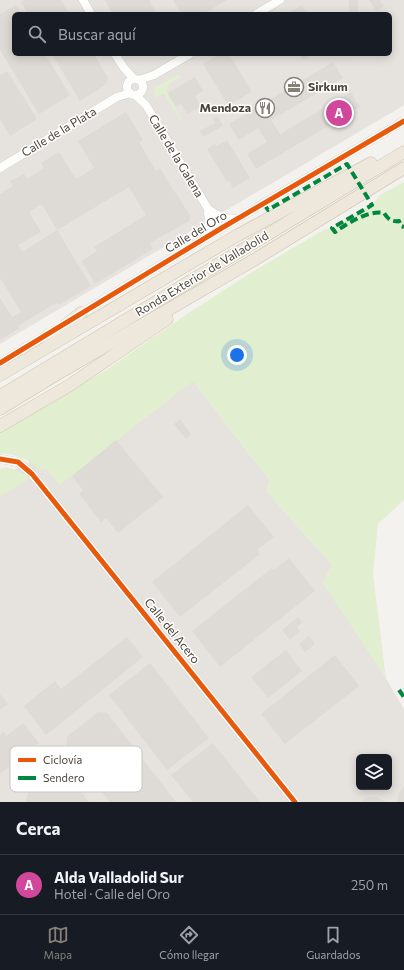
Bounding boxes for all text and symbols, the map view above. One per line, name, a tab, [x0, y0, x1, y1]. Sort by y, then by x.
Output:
search box	[12, 12, 392, 56]
icon: search	[26, 23, 48, 45]
text: Buscar aquí	[58, 25, 136, 43]
office icon: Sirkum	[283, 76, 305, 98]
place label: Sirkum	[308, 79, 348, 93]
restaurant icon: Mendoza	[254, 97, 276, 119]
pin: A	[326, 98, 352, 128]
place label: Mendoza	[200, 100, 251, 114]
street label: Calle de la Plata	[19, 103, 98, 159]
street label: Calle de la Galena	[147, 112, 207, 199]
street label: Calle del Oro	[162, 207, 229, 255]
street label: Ronda Exterior de Valladolid	[132, 228, 271, 319]
your location	[227, 345, 247, 365]
street label: Calle del Acero	[142, 595, 203, 666]
legend	[10, 746, 142, 792]
text: Ciclovía	[43, 753, 82, 766]
map controls	[356, 754, 392, 790]
button: layers	[356, 754, 392, 790]
text: Sendero	[43, 771, 85, 784]
text: Cerca	[16, 818, 61, 839]
text: Alda Valladolid Sur	[54, 868, 184, 886]
text: A	[24, 877, 34, 893]
text: 250 m	[351, 877, 388, 893]
text: Hotel · Calle del Oro	[54, 886, 170, 902]
tab: Mapa	[44, 924, 72, 961]
tab: Cómo llegar	[159, 924, 219, 961]
tab: Guardados	[306, 924, 360, 961]

